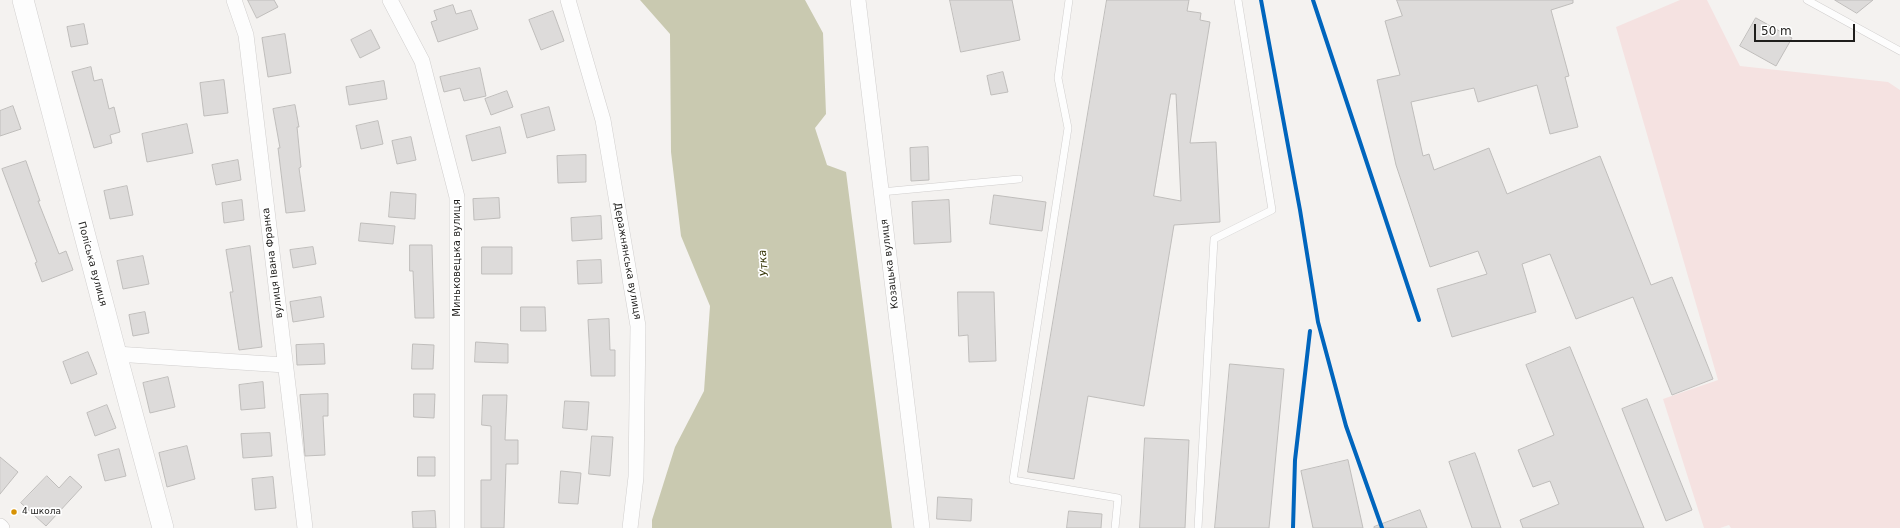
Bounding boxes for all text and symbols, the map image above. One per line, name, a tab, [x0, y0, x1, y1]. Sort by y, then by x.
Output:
scale bar	[1756, 16, 1857, 42]
text: 50 m	[1761, 24, 1792, 38]
street label: Миньковецька вулиця	[451, 199, 463, 317]
street label: Деражнянська вулиця	[611, 201, 643, 321]
street label: вулиця Івана Франка	[260, 207, 286, 319]
street label: Козацька вулиця	[879, 218, 901, 310]
street label: Поліська вулиця	[75, 220, 109, 308]
water label: Утка	[756, 249, 772, 277]
marker: 4 школа	[9, 507, 19, 517]
place label: 4 школа	[22, 507, 61, 517]

